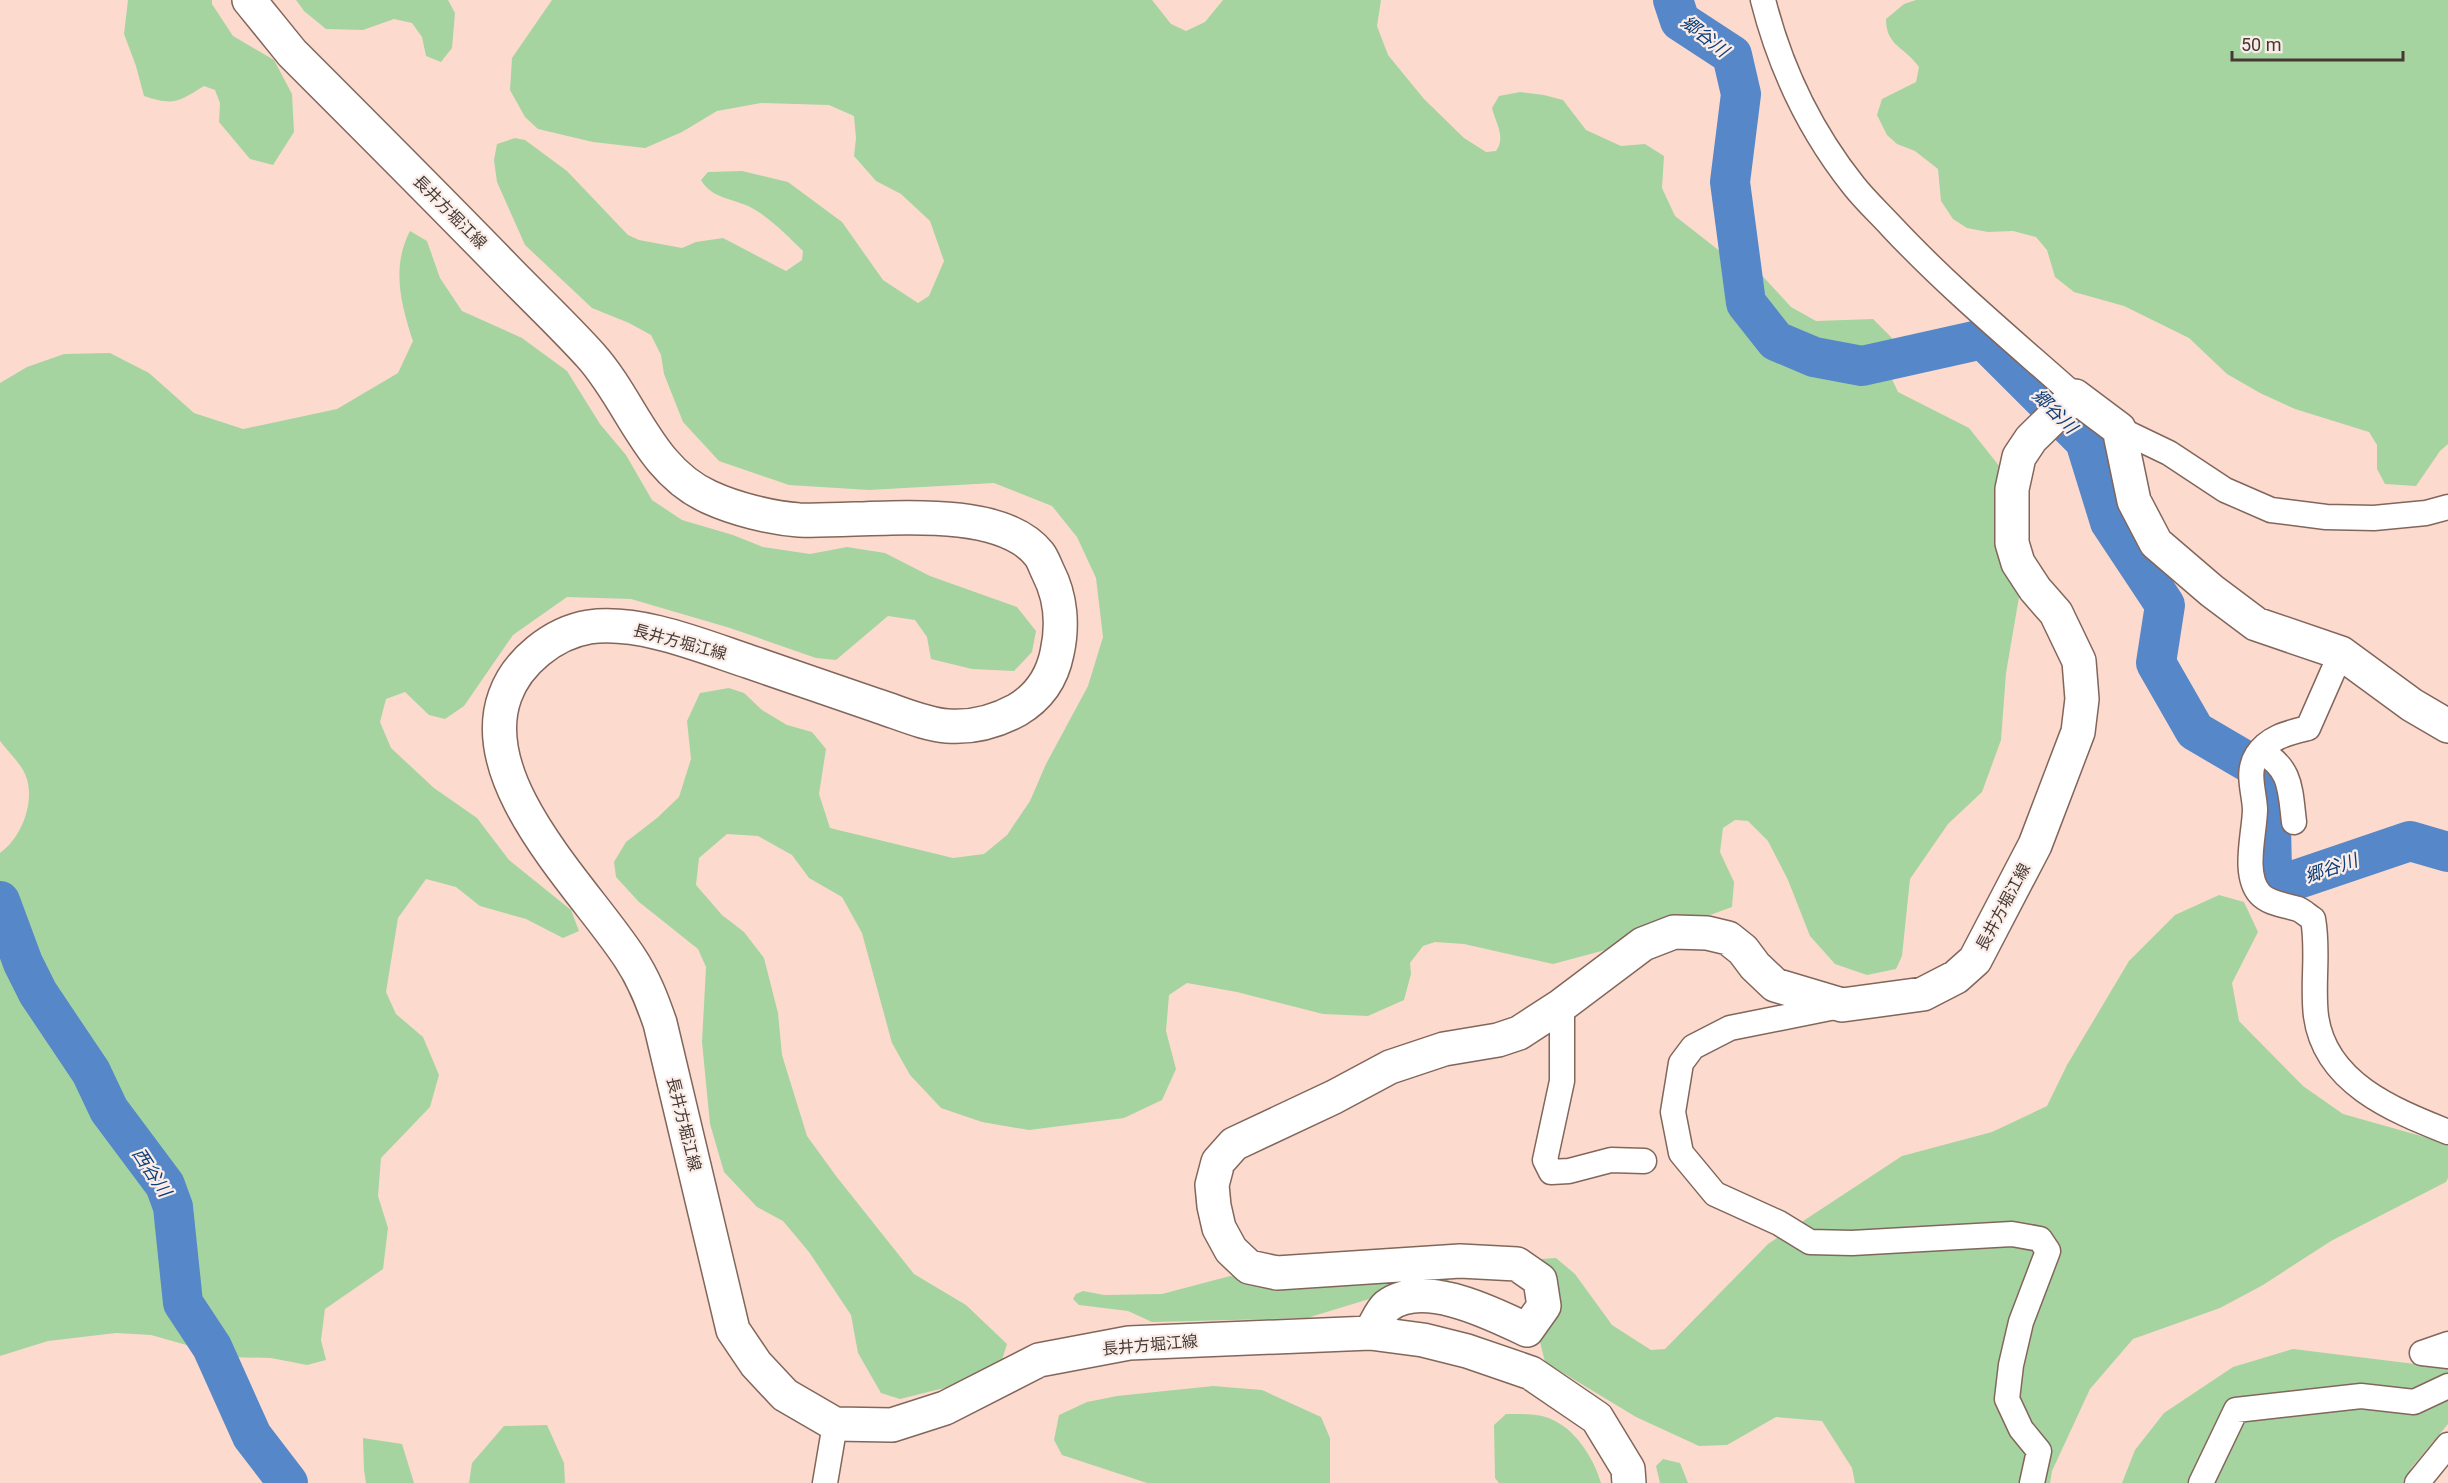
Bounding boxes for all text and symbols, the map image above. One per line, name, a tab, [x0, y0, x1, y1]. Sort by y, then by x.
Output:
water label: 郷谷川	[1677, 11, 1734, 62]
scale bar	[2232, 24, 2403, 62]
text: 50 m	[2241, 34, 2281, 55]
street label: 長井方堀江線	[409, 171, 491, 253]
water label: 郷谷川	[2028, 384, 2083, 439]
street label: 長井方堀江線	[631, 620, 729, 664]
water label: 郷谷川	[2302, 849, 2362, 887]
street label: 長井方堀江線	[1972, 860, 2034, 954]
street label: 長井方堀江線	[663, 1075, 705, 1173]
water label: 西谷川	[128, 1144, 177, 1202]
street label: 長井方堀江線	[1101, 1331, 1199, 1359]

